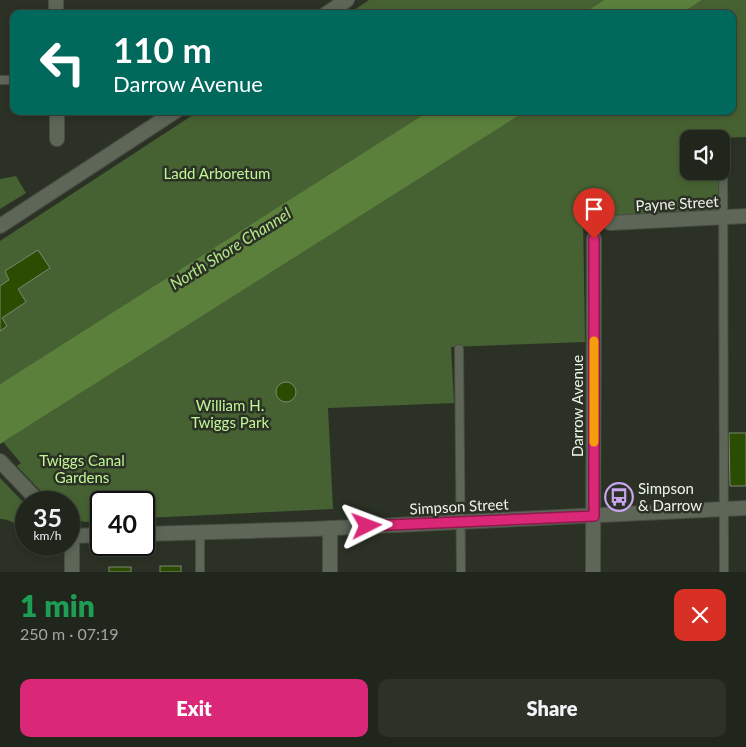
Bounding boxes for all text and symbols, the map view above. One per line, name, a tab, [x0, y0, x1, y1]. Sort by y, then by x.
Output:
text: 110 m	[113, 28, 212, 70]
icon: left	[30, 30, 95, 95]
text: Darrow Avenue	[113, 70, 263, 97]
map controls	[680, 130, 730, 180]
button: sound	[680, 130, 730, 180]
park label: Ladd Arboretum	[164, 164, 270, 182]
pin	[573, 188, 615, 239]
street label: Payne Street	[635, 192, 720, 214]
icon: arrive	[580, 195, 608, 223]
water label: North Shore Channel	[166, 203, 294, 293]
street label: Darrow Avenue	[568, 355, 586, 457]
park label: William H. Twiggs Park	[191, 396, 269, 431]
park label: Twiggs Canal Gardens	[39, 451, 125, 486]
place label: Simpson & Darrow	[638, 479, 702, 514]
bus stop icon: Simpson & Darrow	[604, 482, 634, 512]
speed limit sign: 40	[90, 491, 155, 556]
street label: Simpson Street	[409, 494, 510, 518]
position arrow	[340, 499, 392, 551]
text: 35	[33, 502, 62, 532]
text: km/h	[33, 528, 62, 543]
text: 1 min	[20, 587, 95, 623]
button: close	[674, 589, 726, 641]
text: 250 m · 07:19	[20, 624, 119, 643]
button: Exit	[20, 679, 368, 737]
button: Share	[378, 679, 726, 737]

